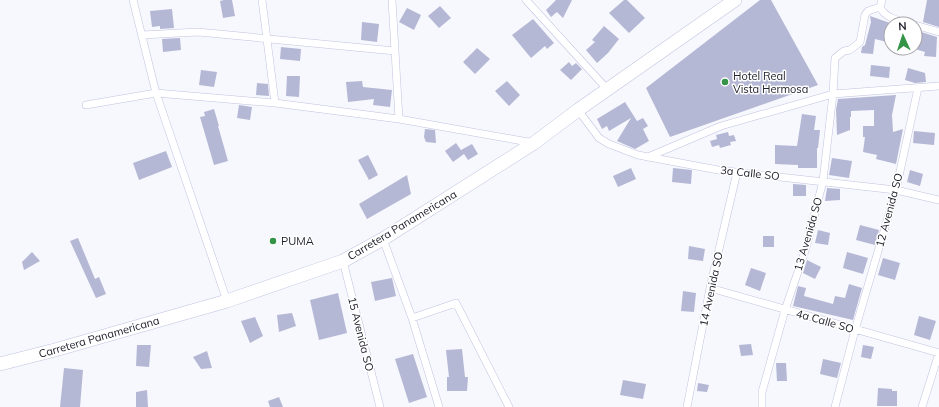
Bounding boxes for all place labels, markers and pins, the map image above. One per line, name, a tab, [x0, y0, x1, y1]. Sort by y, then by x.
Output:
place label: Hotel Real Vista Hermosa	[733, 69, 808, 96]
marker: Hotel Real Vista Hermosa	[720, 77, 730, 87]
place label: PUMA	[281, 234, 314, 248]
marker: PUMA	[268, 236, 278, 246]

